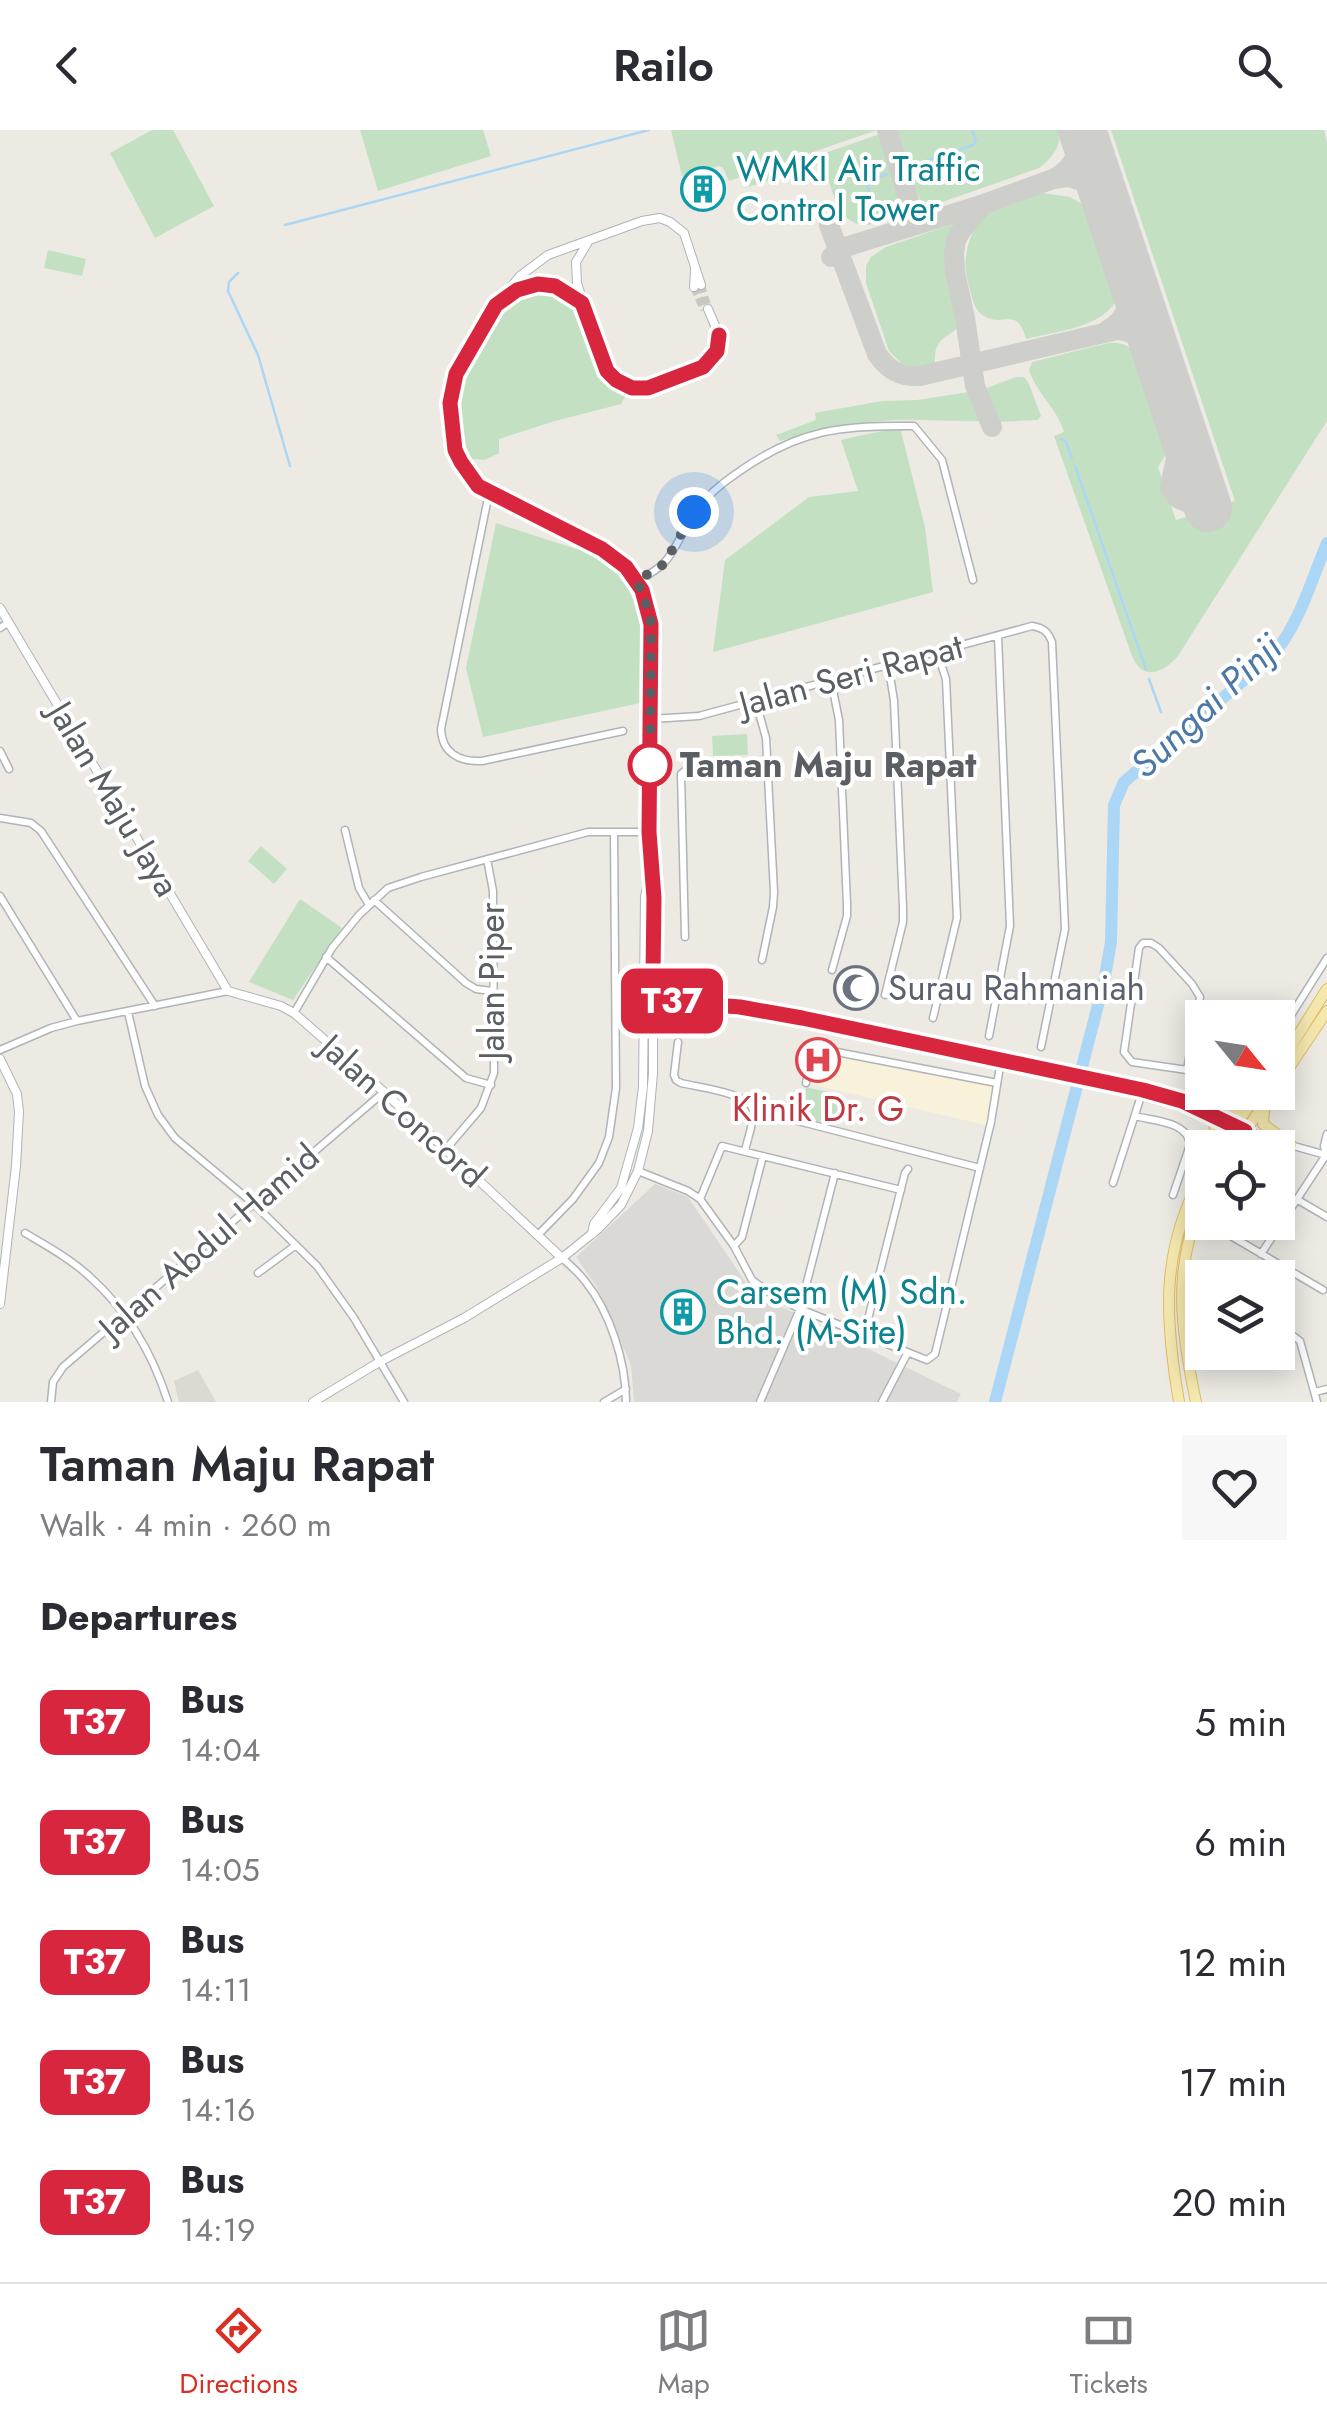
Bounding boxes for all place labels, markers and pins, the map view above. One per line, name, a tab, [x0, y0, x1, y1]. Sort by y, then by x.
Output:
place label: WMKI Air Traffic Control Tower	[736, 144, 981, 234]
building icon: WMKI Air Traffic Control Tower	[680, 166, 726, 212]
place label: Taman Maju Rapat	[680, 740, 977, 790]
marker: Taman Maju Rapat	[629, 744, 671, 786]
place label: Surau Rahmaniah	[888, 963, 1145, 1013]
mosque icon: Surau Rahmaniah	[833, 965, 879, 1011]
hospital icon: Klinik Dr. G	[795, 1037, 841, 1083]
place label: Klinik Dr. G	[732, 1084, 904, 1134]
place label: Carsem (M) Sdn. Bhd. (M-Site)	[716, 1267, 967, 1357]
building icon: Carsem (M) Sdn. Bhd. (M-Site)	[660, 1289, 706, 1335]

